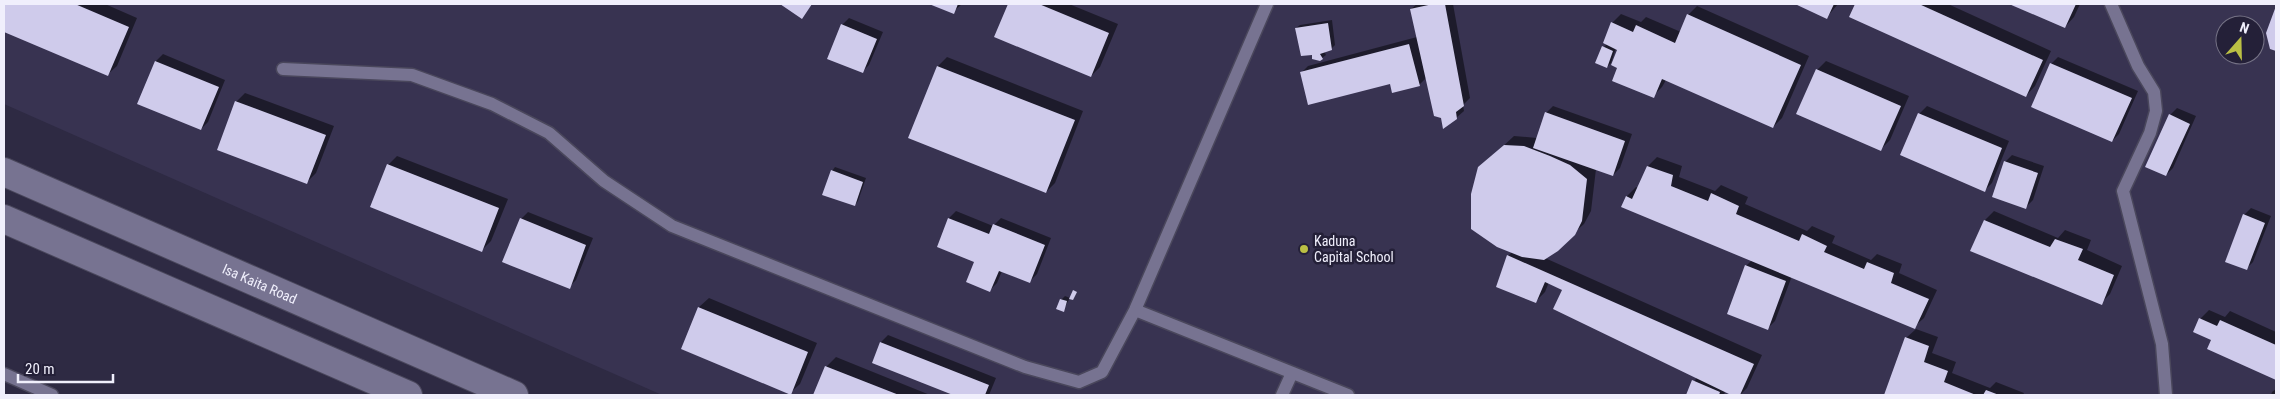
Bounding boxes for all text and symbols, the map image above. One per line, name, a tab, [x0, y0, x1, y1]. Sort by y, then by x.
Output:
north arrow	[2215, 15, 2265, 65]
text: N	[2238, 19, 2251, 37]
place label: Kaduna Capital School	[1314, 233, 1394, 265]
marker: Kaduna Capital School	[1298, 243, 1310, 255]
street label: Isa Kaita Road	[220, 260, 299, 307]
scale bar	[18, 352, 112, 384]
text: 20 m	[25, 360, 55, 378]

